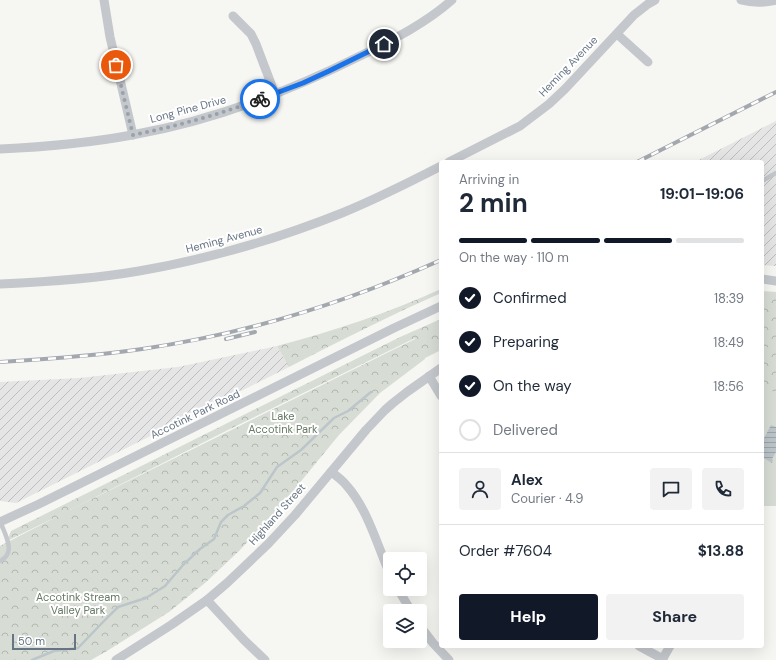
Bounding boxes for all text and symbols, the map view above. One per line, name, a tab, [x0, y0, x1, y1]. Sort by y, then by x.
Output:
pin	[367, 27, 401, 61]
icon: home	[373, 33, 395, 55]
street label: Heming Avenue	[536, 33, 600, 99]
pin	[99, 48, 133, 82]
icon: bag	[105, 54, 127, 76]
courier	[240, 79, 280, 119]
icon: bike	[249, 88, 271, 110]
street label: Long Pine Drive	[149, 92, 227, 126]
text: Arriving in	[459, 171, 519, 188]
text: 19:01–19:06	[660, 184, 744, 204]
text: 2 min	[459, 186, 528, 220]
street label: Heming Avenue	[184, 222, 264, 256]
text: On the way · 110 m	[459, 249, 569, 266]
icon: check	[459, 287, 481, 309]
text: Confirmed	[493, 288, 567, 308]
text: 18:39	[714, 290, 744, 307]
icon: check	[459, 331, 481, 353]
text: Preparing	[493, 332, 559, 352]
text: 18:49	[713, 334, 744, 351]
icon: check	[459, 375, 481, 397]
text: On the way	[493, 376, 572, 396]
text: 18:56	[713, 378, 744, 395]
street label: Accotink Park Road	[148, 386, 242, 442]
park label: Lake Accotink Park	[248, 409, 318, 436]
text: Delivered	[493, 420, 558, 440]
button: person	[459, 468, 501, 510]
button: chat	[650, 468, 692, 510]
button: phone	[702, 468, 744, 510]
text: Alex	[511, 470, 543, 490]
street label: Highland Street	[246, 480, 308, 548]
text: Courier · 4.9	[511, 490, 583, 507]
text: Order #7604	[459, 541, 552, 561]
text: $13.88	[698, 541, 744, 561]
map controls	[383, 552, 427, 648]
button: locate	[383, 552, 427, 596]
park label: Accotink Stream Valley Park	[36, 590, 120, 617]
button: Help	[459, 594, 598, 640]
button: Share	[606, 594, 744, 640]
button: layers	[383, 604, 427, 648]
scale bar	[12, 632, 76, 651]
text: 50 m	[18, 634, 45, 648]

